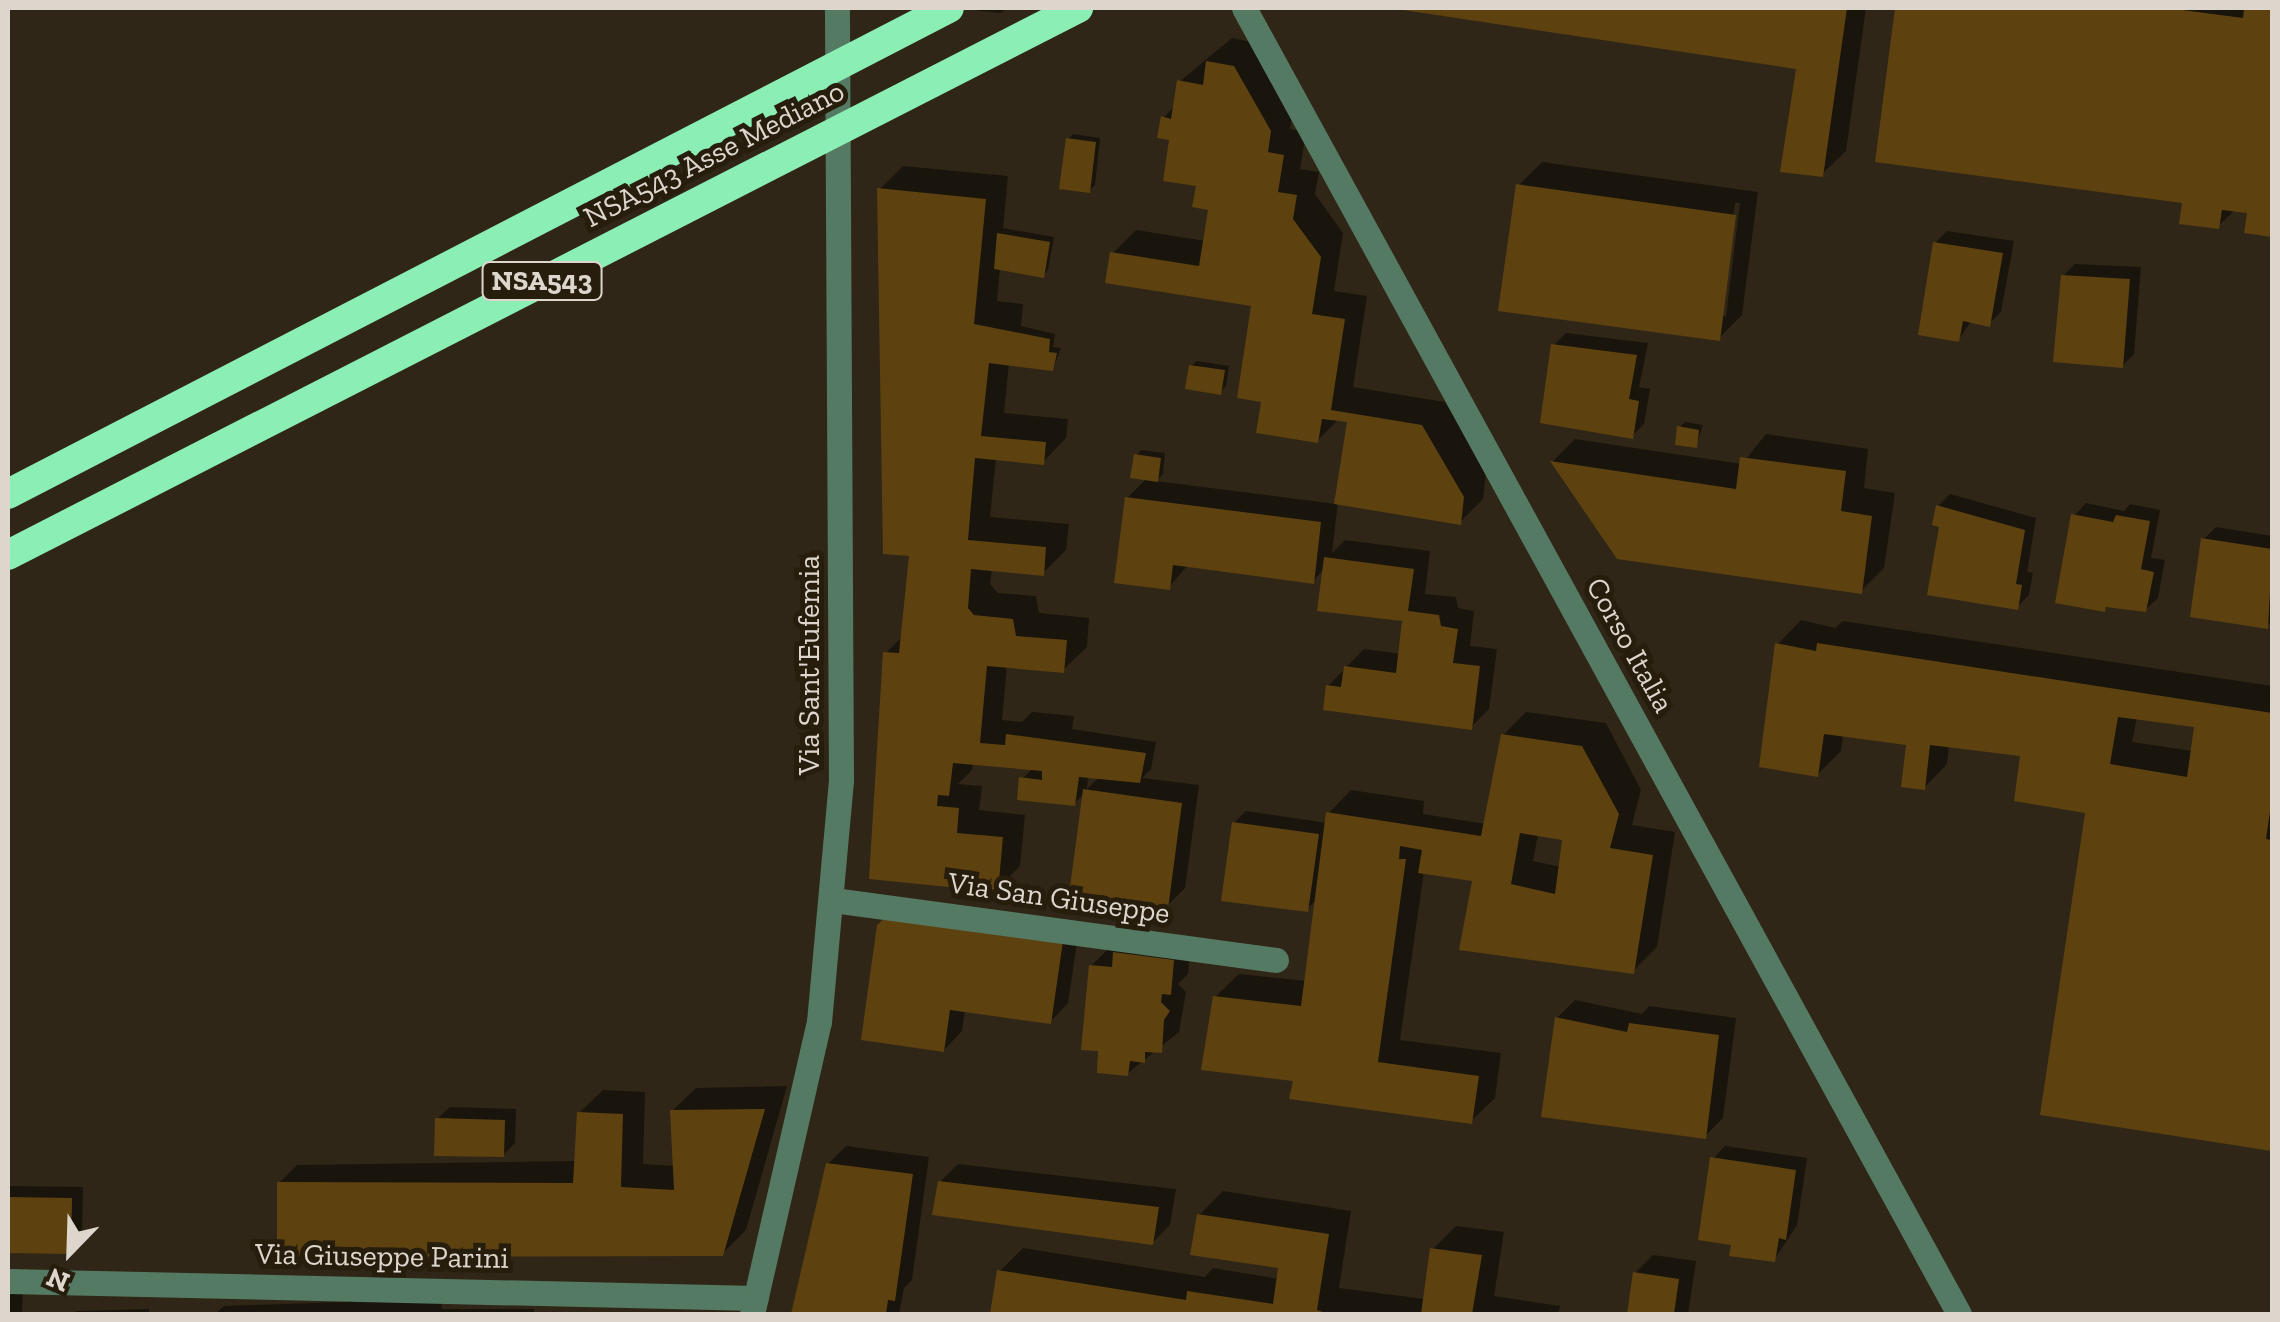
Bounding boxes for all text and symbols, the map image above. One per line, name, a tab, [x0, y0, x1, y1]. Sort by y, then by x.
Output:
street label: NSA543 Asse Mediano	[577, 72, 851, 236]
road number: NSA543	[480, 258, 604, 304]
street label: Via Sant'Eufemia	[791, 555, 827, 775]
street label: Corso Italia	[1578, 571, 1682, 719]
street label: Via San Giuseppe	[946, 865, 1172, 931]
north arrow	[20, 1202, 120, 1302]
street label: Via Giuseppe Parini	[255, 1236, 509, 1276]
text: N	[42, 1261, 74, 1299]

